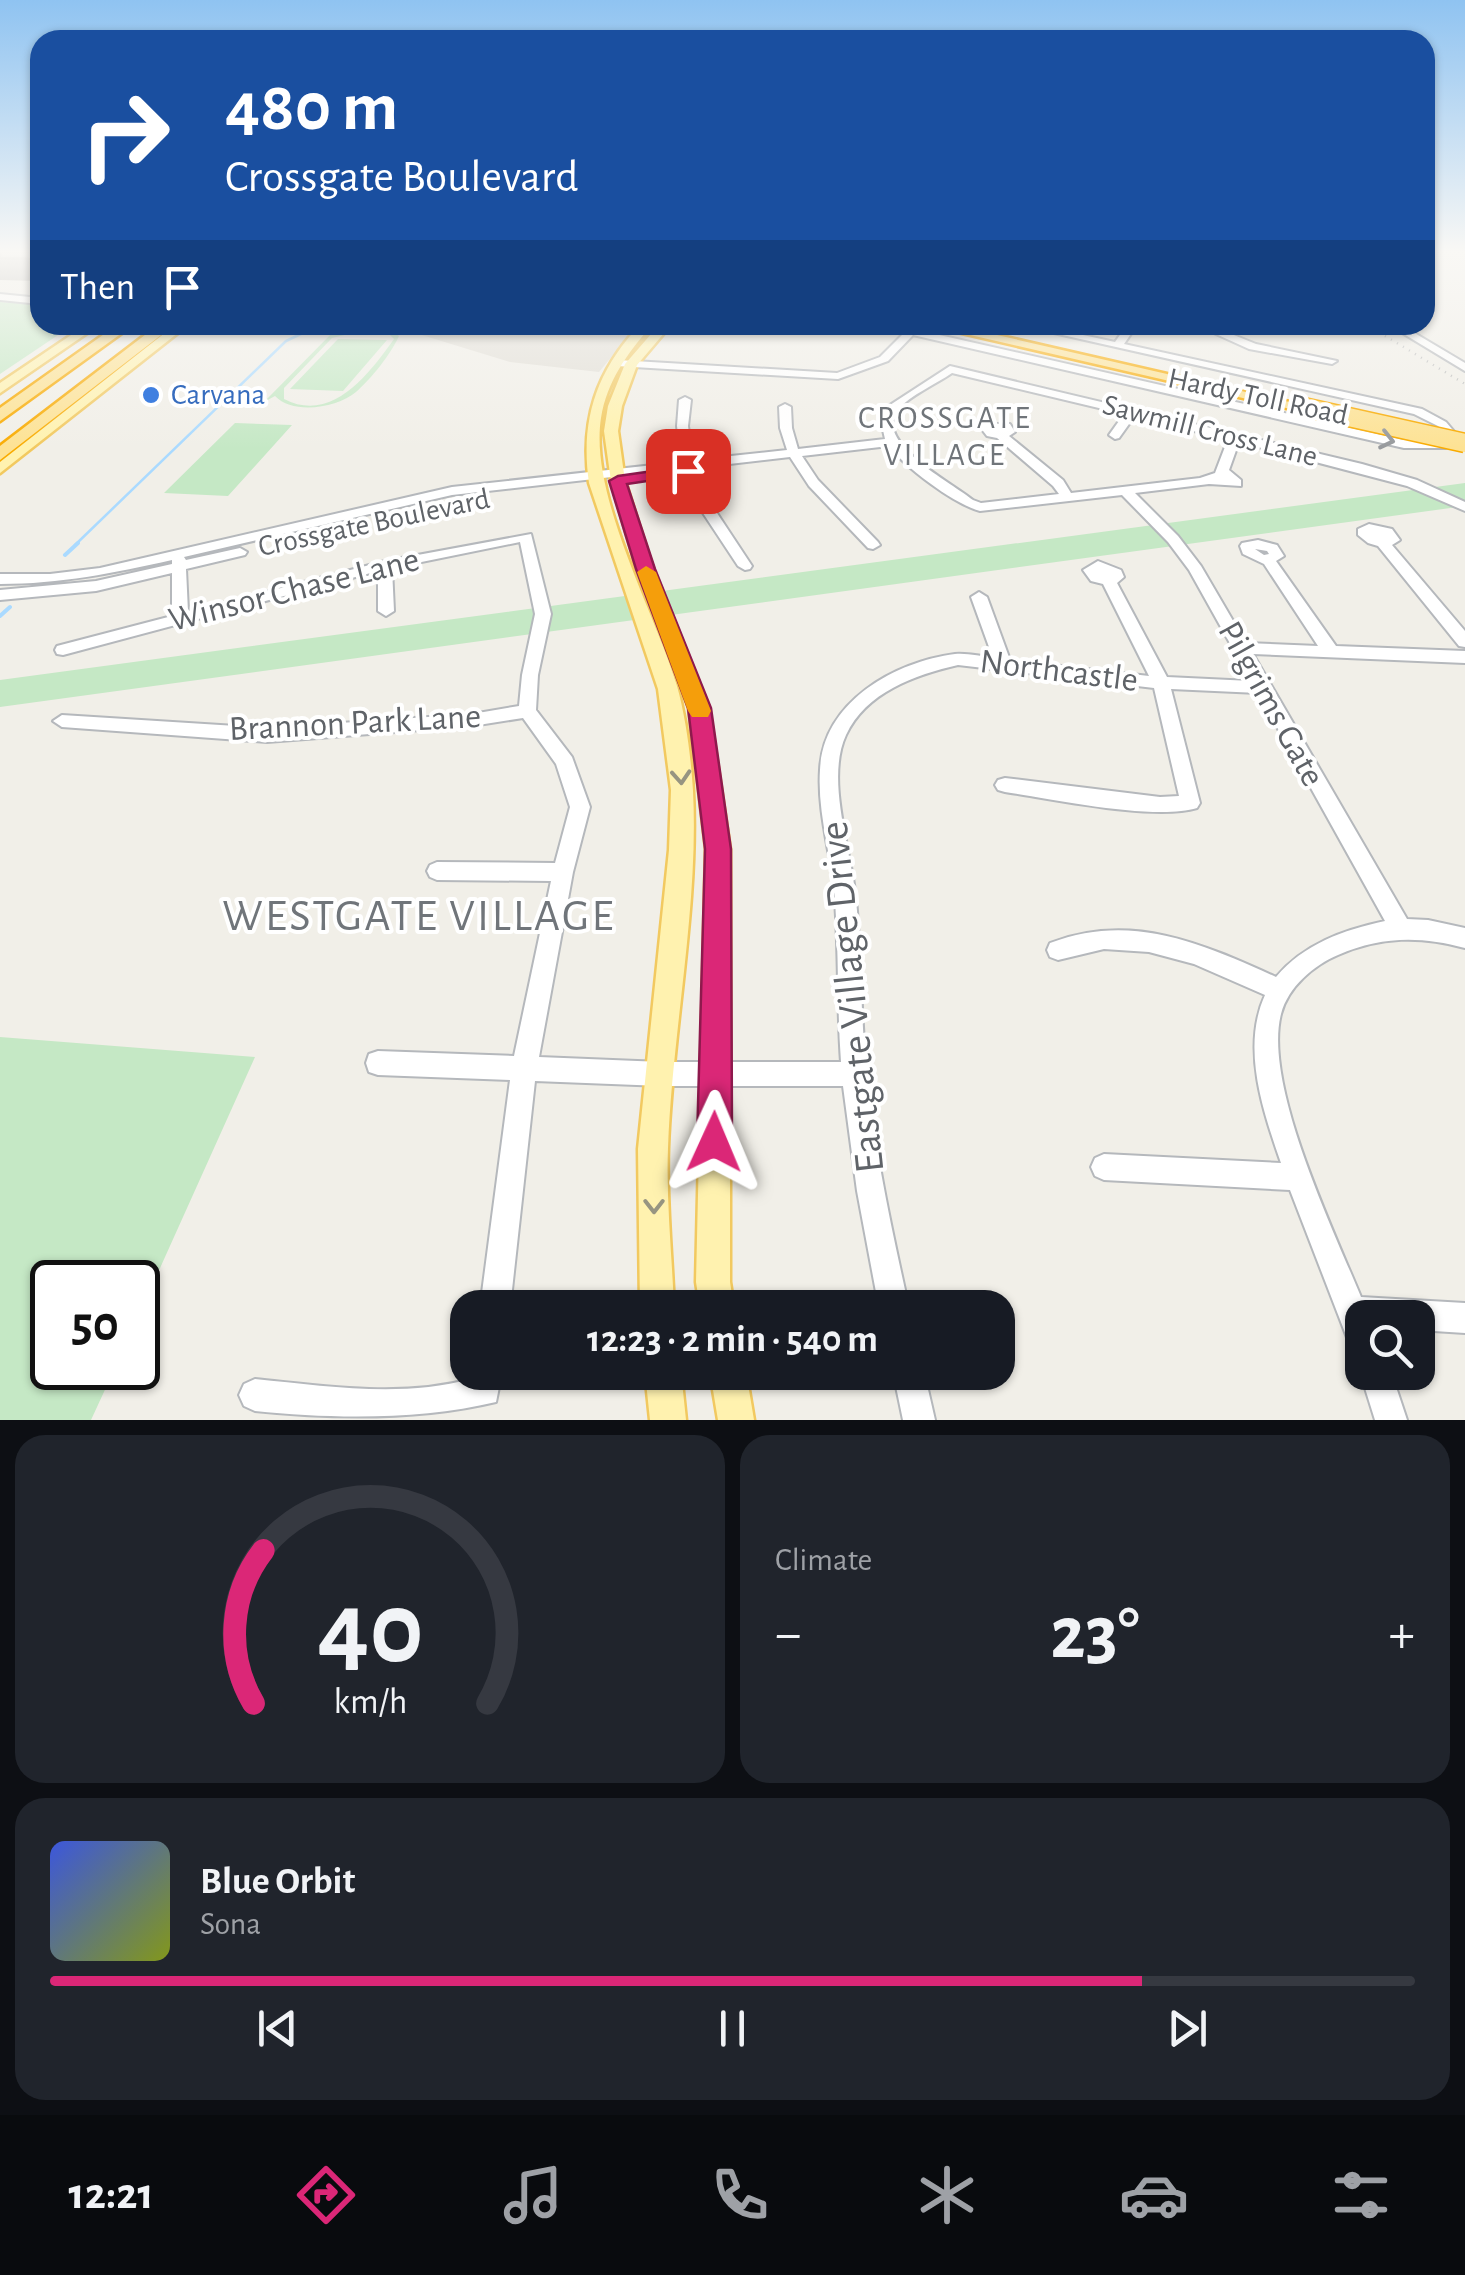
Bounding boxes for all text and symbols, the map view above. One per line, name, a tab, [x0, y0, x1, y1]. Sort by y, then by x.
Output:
icon: right	[60, 70, 190, 200]
text: 480 m	[225, 73, 398, 143]
text: Crossgate Boulevard	[225, 155, 578, 200]
icon: arrive	[155, 260, 210, 315]
text: Then	[60, 269, 135, 307]
street label: Hardy Toll Road	[1165, 363, 1351, 431]
place label: Carvana	[171, 380, 265, 410]
marker: Carvana	[140, 384, 162, 406]
street label: Sawmill Cross Lane	[1100, 390, 1320, 472]
district label: CROSSGATE VILLAGE	[858, 402, 1032, 471]
one-way arrow	[1378, 428, 1395, 449]
pin	[646, 429, 731, 514]
icon: arrive	[661, 444, 716, 499]
street label: Crossgate Boulevard	[256, 484, 492, 562]
street label: Winsor Chase Lane	[165, 542, 423, 638]
street label: Pilgrims Gate	[1211, 616, 1331, 792]
street label: Northcastle	[978, 644, 1140, 698]
street label: Brannon Park Lane	[228, 699, 482, 747]
one-way arrow	[669, 770, 691, 786]
street label: Eastgate Village Drive	[813, 819, 891, 1175]
district label: WESTGATE VILLAGE	[222, 894, 616, 939]
position arrow	[662, 1090, 766, 1194]
one-way arrow	[643, 1198, 665, 1214]
speed limit sign: 50	[30, 1260, 160, 1390]
map controls	[1345, 1300, 1435, 1390]
button: search	[1345, 1300, 1435, 1390]
text: 12:23 · 2 min · 540 m	[587, 1321, 878, 1359]
text: Climate	[775, 1544, 872, 1576]
text: 40	[317, 1578, 423, 1682]
text: 23°	[1050, 1597, 1140, 1672]
text: −	[775, 1607, 801, 1662]
text: +	[1389, 1607, 1415, 1662]
text: km/h	[333, 1684, 407, 1720]
text: Blue Orbit	[200, 1863, 355, 1901]
text: Sona	[200, 1908, 261, 1940]
icon: previous	[250, 2001, 305, 2056]
icon: pause	[705, 2001, 760, 2056]
icon: next	[1160, 2001, 1215, 2056]
icon: directions	[291, 2160, 361, 2230]
icon: music	[498, 2160, 568, 2230]
icon: phone	[705, 2160, 775, 2230]
icon: climate	[912, 2160, 982, 2230]
icon: car	[1119, 2160, 1189, 2230]
icon: filters	[1326, 2160, 1396, 2230]
text: 12:21	[69, 2172, 154, 2217]

